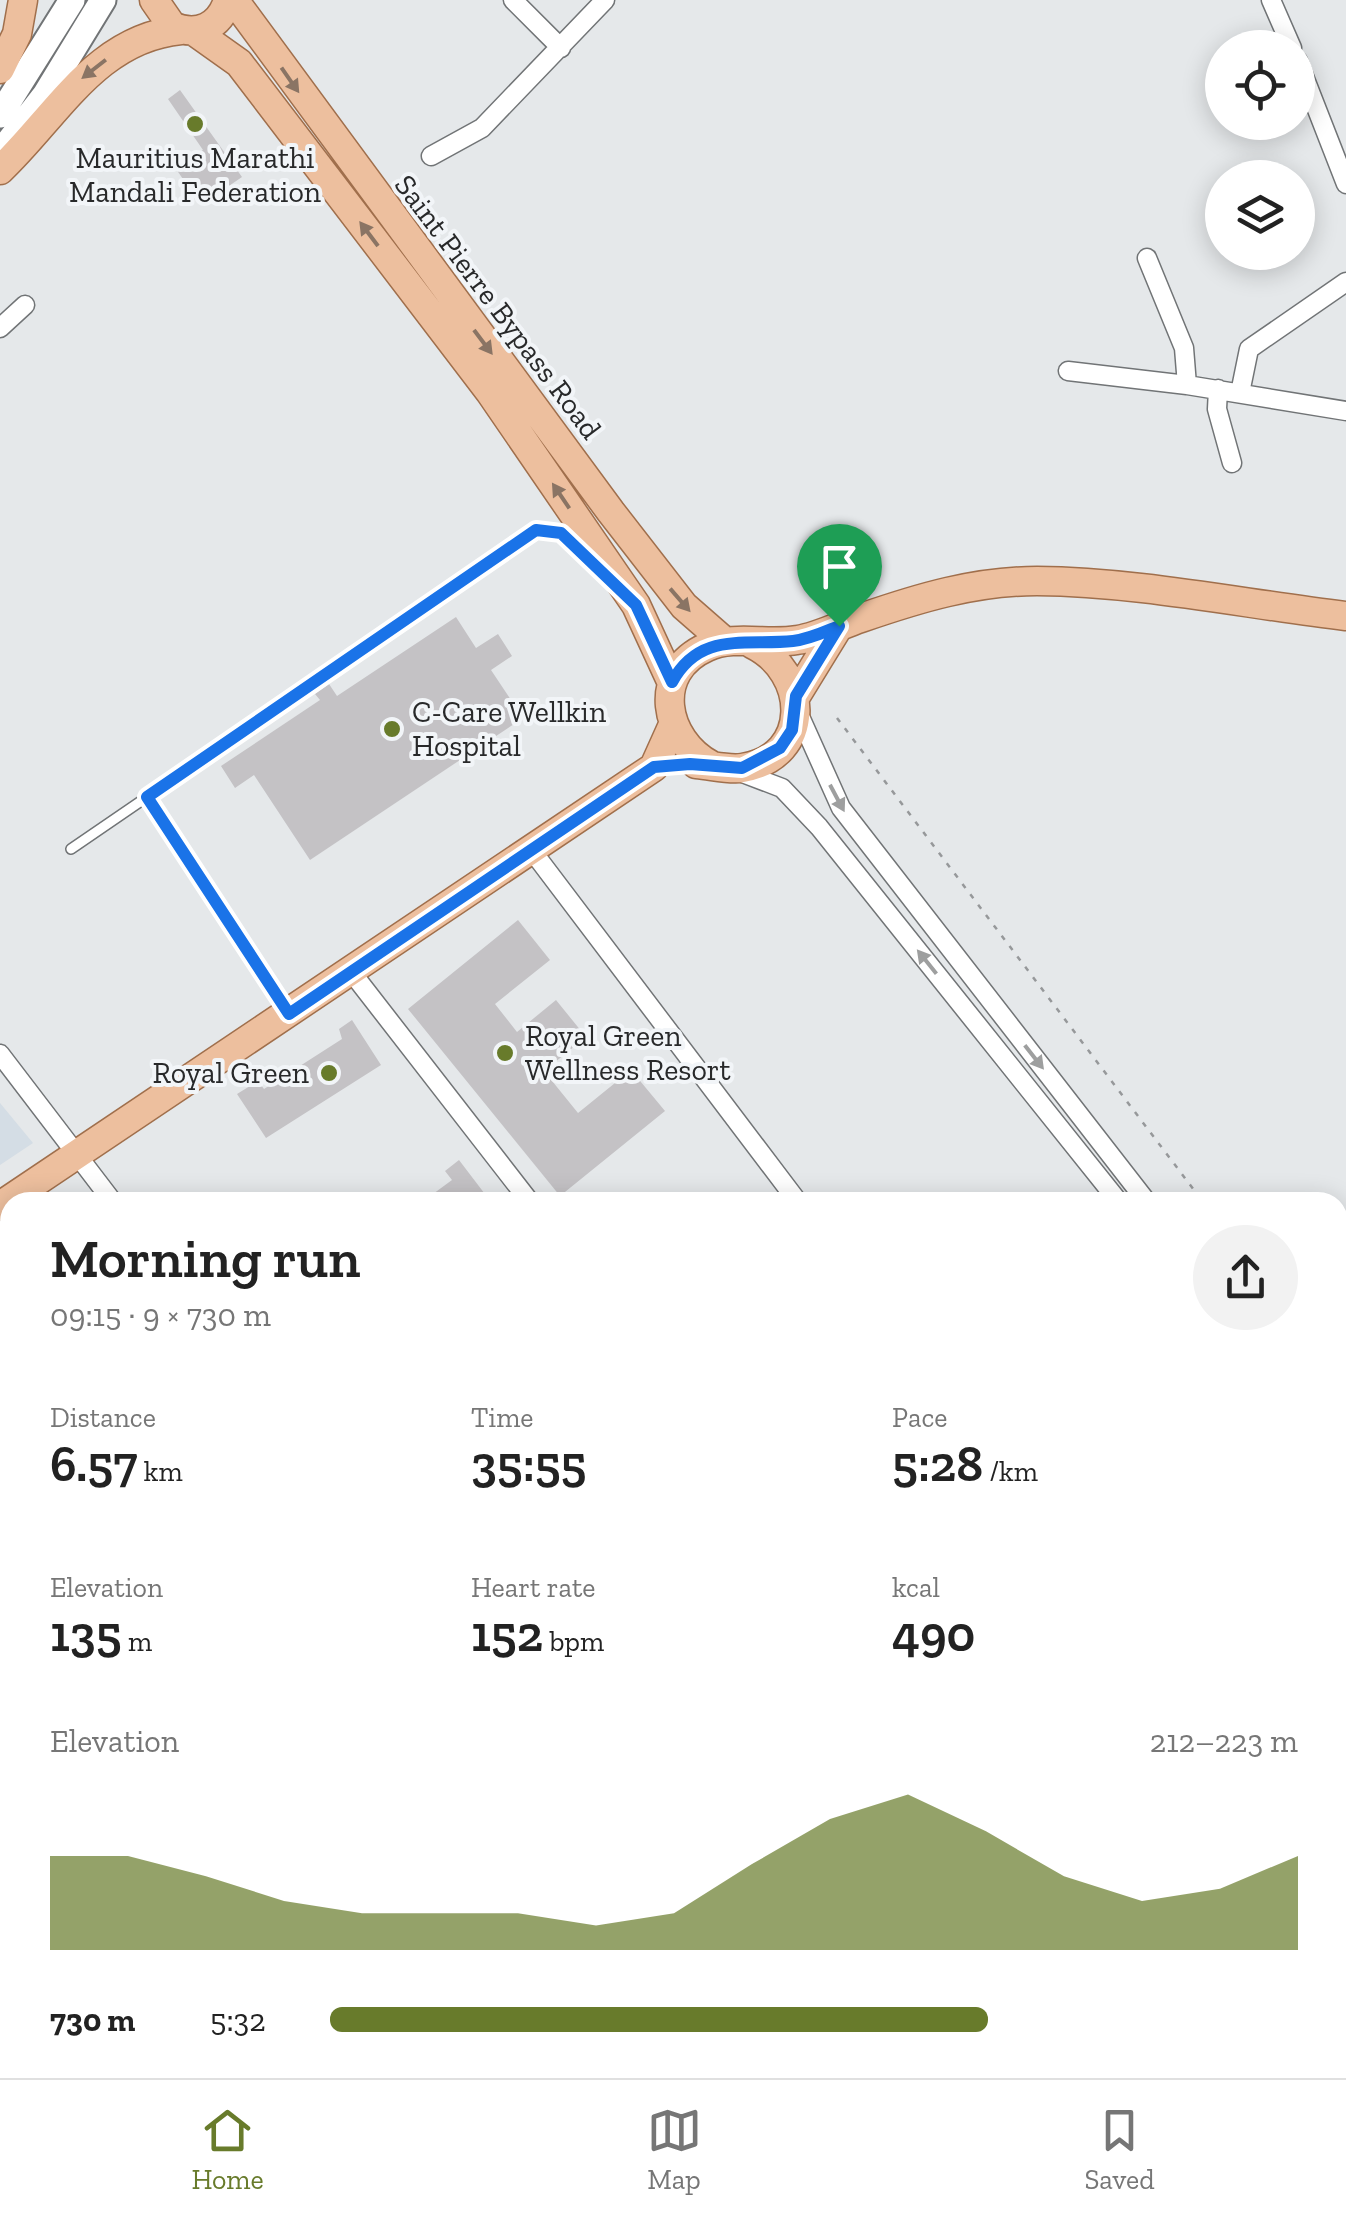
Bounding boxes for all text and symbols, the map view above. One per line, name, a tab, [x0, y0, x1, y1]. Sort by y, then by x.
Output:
map controls	[1205, 30, 1315, 270]
button: locate	[1205, 30, 1315, 140]
one-way arrow	[82, 58, 108, 79]
one-way arrow	[280, 67, 299, 93]
marker: Mauritius Marathi Mandali Federation	[184, 113, 206, 135]
place label: Mauritius Marathi Mandali Federation	[69, 140, 321, 210]
button: layers	[1205, 160, 1315, 270]
street label: Saint Pierre Bypass Road	[387, 168, 609, 447]
one-way arrow	[358, 221, 379, 247]
one-way arrow	[472, 329, 492, 355]
one-way arrow	[552, 482, 571, 509]
pin	[797, 524, 882, 627]
icon: arrive	[812, 539, 867, 594]
one-way arrow	[669, 587, 691, 612]
place label: C-Care Wellkin Hospital	[412, 694, 606, 764]
marker: C-Care Wellkin Hospital	[381, 718, 403, 740]
one-way arrow	[828, 784, 845, 813]
one-way arrow	[917, 950, 938, 975]
place label: Royal Green Wellness Resort	[525, 1018, 731, 1088]
marker: Royal Green Wellness Resort	[494, 1042, 516, 1064]
one-way arrow	[1023, 1044, 1043, 1070]
place label: Royal Green	[153, 1055, 309, 1091]
marker: Royal Green	[318, 1062, 340, 1084]
text: Morning run	[50, 1225, 361, 1291]
button: share	[1193, 1225, 1298, 1330]
text: 09:15 · 9 × 730 m	[50, 1296, 271, 1334]
text: Distance	[50, 1401, 156, 1434]
text: Time	[471, 1401, 534, 1434]
text: Pace	[892, 1401, 948, 1434]
text: 6.57	[50, 1434, 138, 1494]
text: 35:55	[471, 1434, 586, 1494]
text: 5:28	[892, 1434, 983, 1494]
text: km	[138, 1455, 183, 1488]
text: /km	[983, 1455, 1038, 1488]
text: Elevation	[50, 1571, 163, 1604]
text: Heart rate	[471, 1571, 596, 1604]
text: kcal	[892, 1571, 940, 1604]
text: 135	[50, 1604, 122, 1664]
text: 152	[471, 1604, 543, 1664]
text: 490	[892, 1604, 975, 1664]
text: m	[122, 1625, 152, 1658]
text: bpm	[543, 1625, 604, 1658]
text: Elevation	[50, 1722, 179, 1760]
text: 212–223 m	[1150, 1722, 1298, 1760]
text: 730 m	[50, 2001, 135, 2039]
text: 5:32	[210, 2001, 266, 2039]
tab: Home	[191, 2103, 264, 2196]
tab: Map	[647, 2103, 702, 2196]
tab: Saved	[1084, 2103, 1155, 2196]

